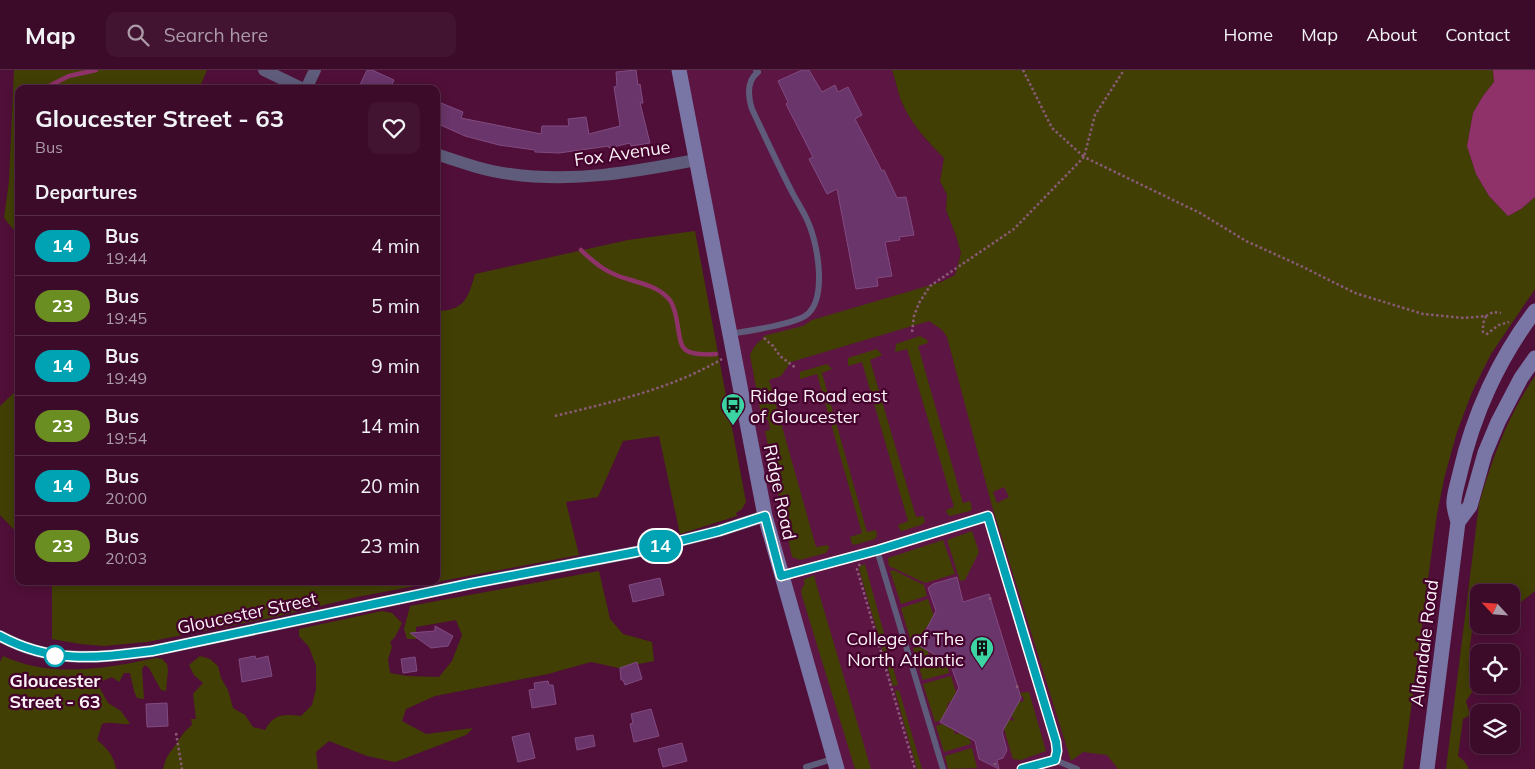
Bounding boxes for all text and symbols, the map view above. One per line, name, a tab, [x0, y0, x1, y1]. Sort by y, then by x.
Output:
search box	[106, 12, 456, 57]
text: Map	[25, 20, 76, 50]
icon: search	[124, 21, 152, 49]
text: Search here	[164, 23, 268, 47]
text: Home	[1223, 23, 1273, 46]
text: Map	[1301, 23, 1338, 46]
text: About	[1366, 23, 1417, 46]
text: Contact	[1445, 23, 1510, 46]
button: heart	[368, 102, 420, 154]
text: Gloucester Street - 63	[35, 103, 284, 133]
street label: Fox Avenue	[572, 135, 672, 171]
text: Bus	[35, 137, 63, 157]
text: Departures	[35, 180, 137, 204]
text: Bus	[105, 224, 139, 248]
text: 14	[52, 234, 73, 257]
text: 4 min	[371, 234, 420, 258]
text: 19:44	[105, 248, 147, 268]
text: Bus	[105, 284, 139, 308]
text: 23	[52, 294, 73, 317]
text: 5 min	[371, 294, 420, 318]
text: 19:45	[105, 308, 147, 328]
text: Bus	[105, 344, 139, 368]
text: 14	[52, 354, 73, 377]
text: 9 min	[371, 354, 420, 378]
text: 19:49	[105, 368, 147, 388]
place label: Ridge Road east of Gloucester	[750, 384, 887, 428]
bus stop icon: Ridge Road east of Gloucester	[720, 392, 746, 426]
text: Bus	[105, 404, 139, 428]
text: 23	[52, 414, 73, 437]
text: 14 min	[360, 414, 420, 438]
text: 19:54	[105, 428, 147, 448]
street label: Ridge Road	[759, 442, 801, 542]
text: Bus	[105, 464, 139, 488]
text: 14	[52, 474, 73, 497]
text: 20 min	[360, 474, 420, 498]
text: 20:00	[105, 488, 147, 508]
text: Bus	[105, 524, 139, 548]
line badge: 14	[638, 530, 682, 562]
text: 23	[52, 534, 73, 557]
text: 23 min	[360, 534, 420, 558]
text: 14	[649, 534, 671, 557]
text: 20:03	[105, 548, 147, 568]
street label: Allandale Road	[1405, 578, 1443, 708]
north arrow	[1470, 584, 1520, 634]
map controls	[1470, 584, 1520, 754]
street label: Gloucester Street	[175, 587, 319, 639]
place label: College of The North Atlantic	[846, 627, 964, 671]
building icon: College of The North Atlantic	[969, 635, 995, 669]
button: locate	[1470, 644, 1520, 694]
marker: Gloucester Street - 63	[44, 645, 66, 667]
place label: Gloucester Street - 63	[9, 669, 101, 713]
button: layers	[1470, 704, 1520, 754]

